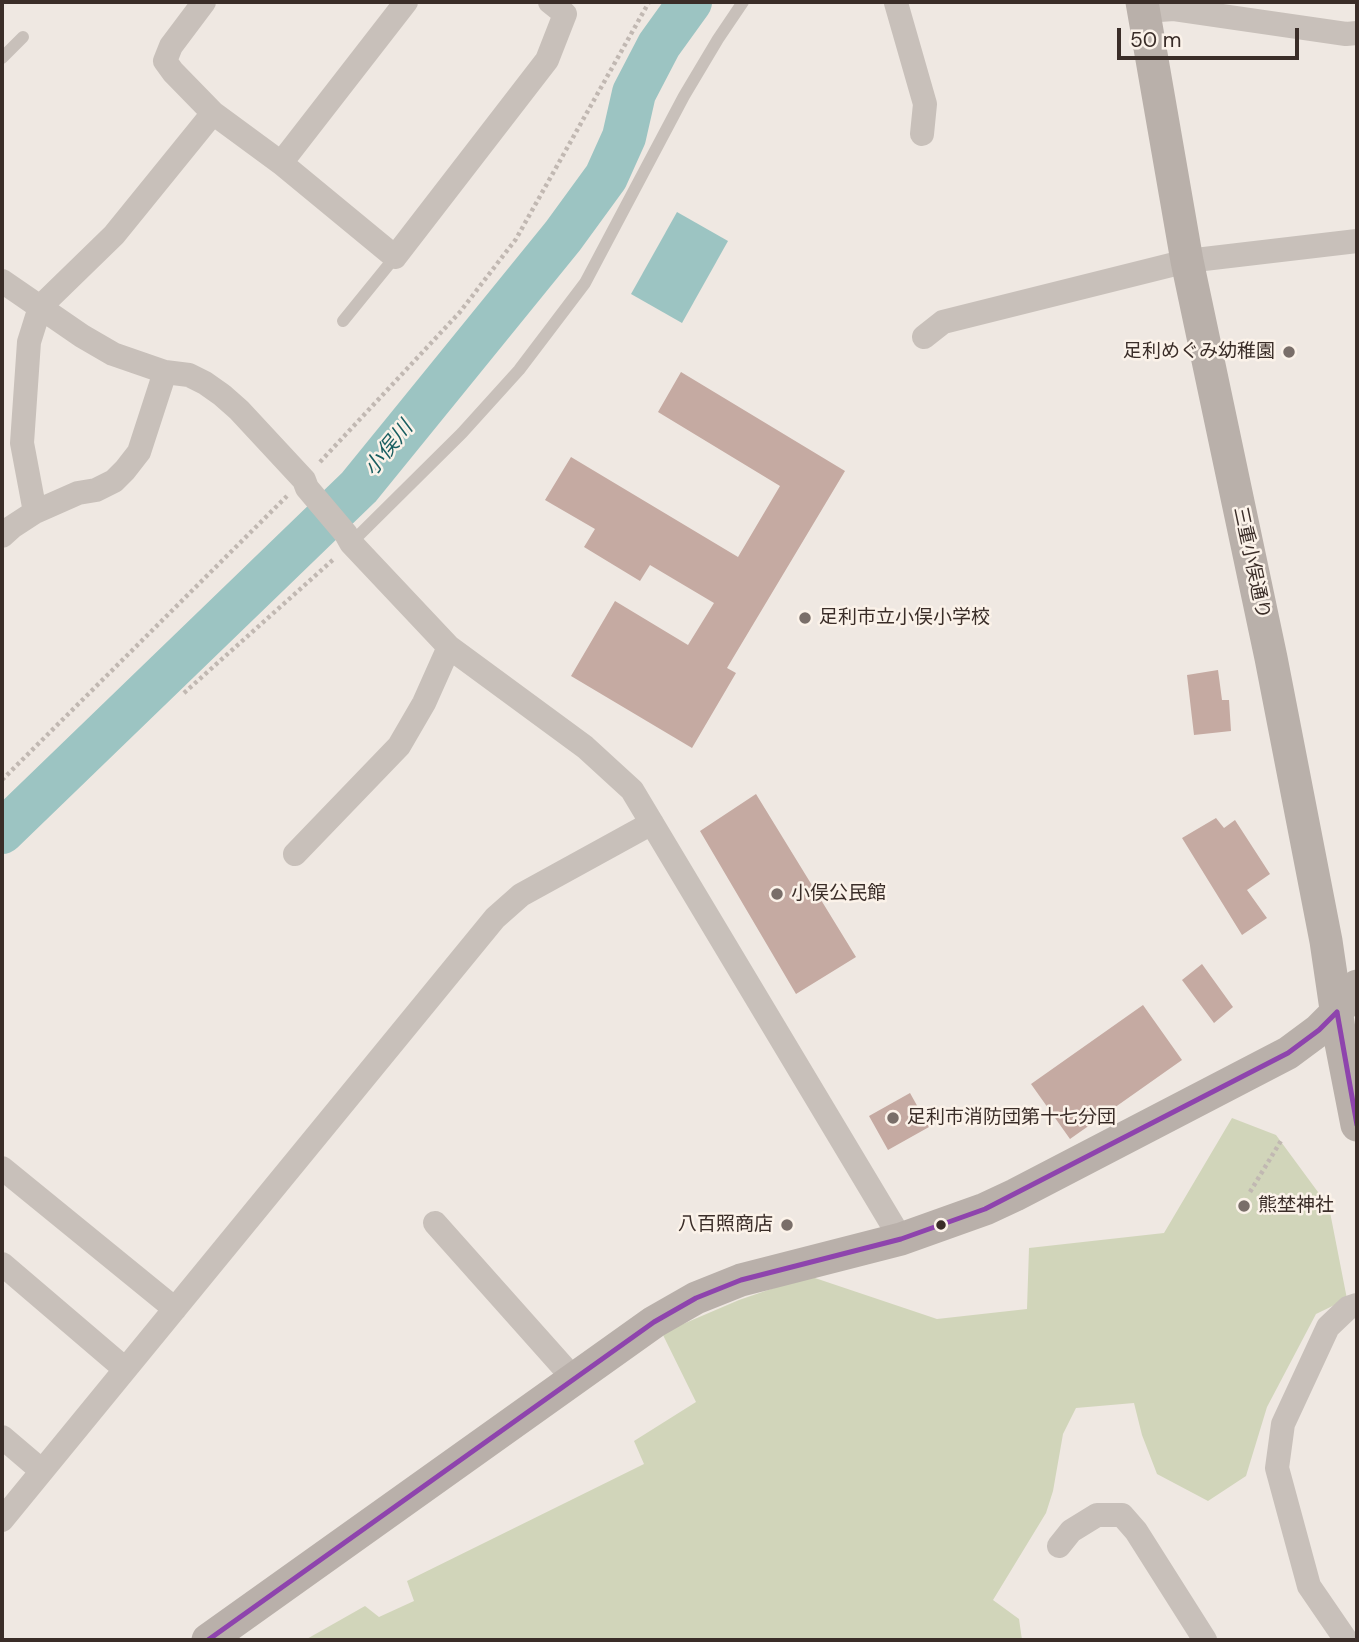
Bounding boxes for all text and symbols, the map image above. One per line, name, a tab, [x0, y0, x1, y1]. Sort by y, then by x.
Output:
scale bar	[1121, 14, 1303, 58]
text: 50 m	[1130, 26, 1181, 54]
place label: 足利めぐみ幼稚園	[1123, 341, 1275, 363]
marker: 足利めぐみ幼稚園	[1281, 344, 1297, 360]
water label: 小俣川	[359, 417, 419, 481]
street label: 三重小俣通り	[1228, 505, 1274, 621]
place label: 足利市立小俣小学校	[819, 607, 990, 629]
marker: 足利市立小俣小学校	[797, 610, 813, 626]
place label: 小俣公民館	[791, 883, 886, 905]
marker: 小俣公民館	[769, 886, 785, 902]
place label: 足利市消防団第十七分団	[907, 1107, 1116, 1129]
marker: 足利市消防団第十七分団	[885, 1110, 901, 1126]
place label: 熊埜神社	[1258, 1195, 1334, 1217]
marker: 熊埜神社	[1236, 1198, 1252, 1214]
place label: 八百照商店	[678, 1214, 773, 1236]
marker: 八百照商店	[779, 1217, 795, 1233]
unlabelled marker	[934, 1218, 948, 1232]

